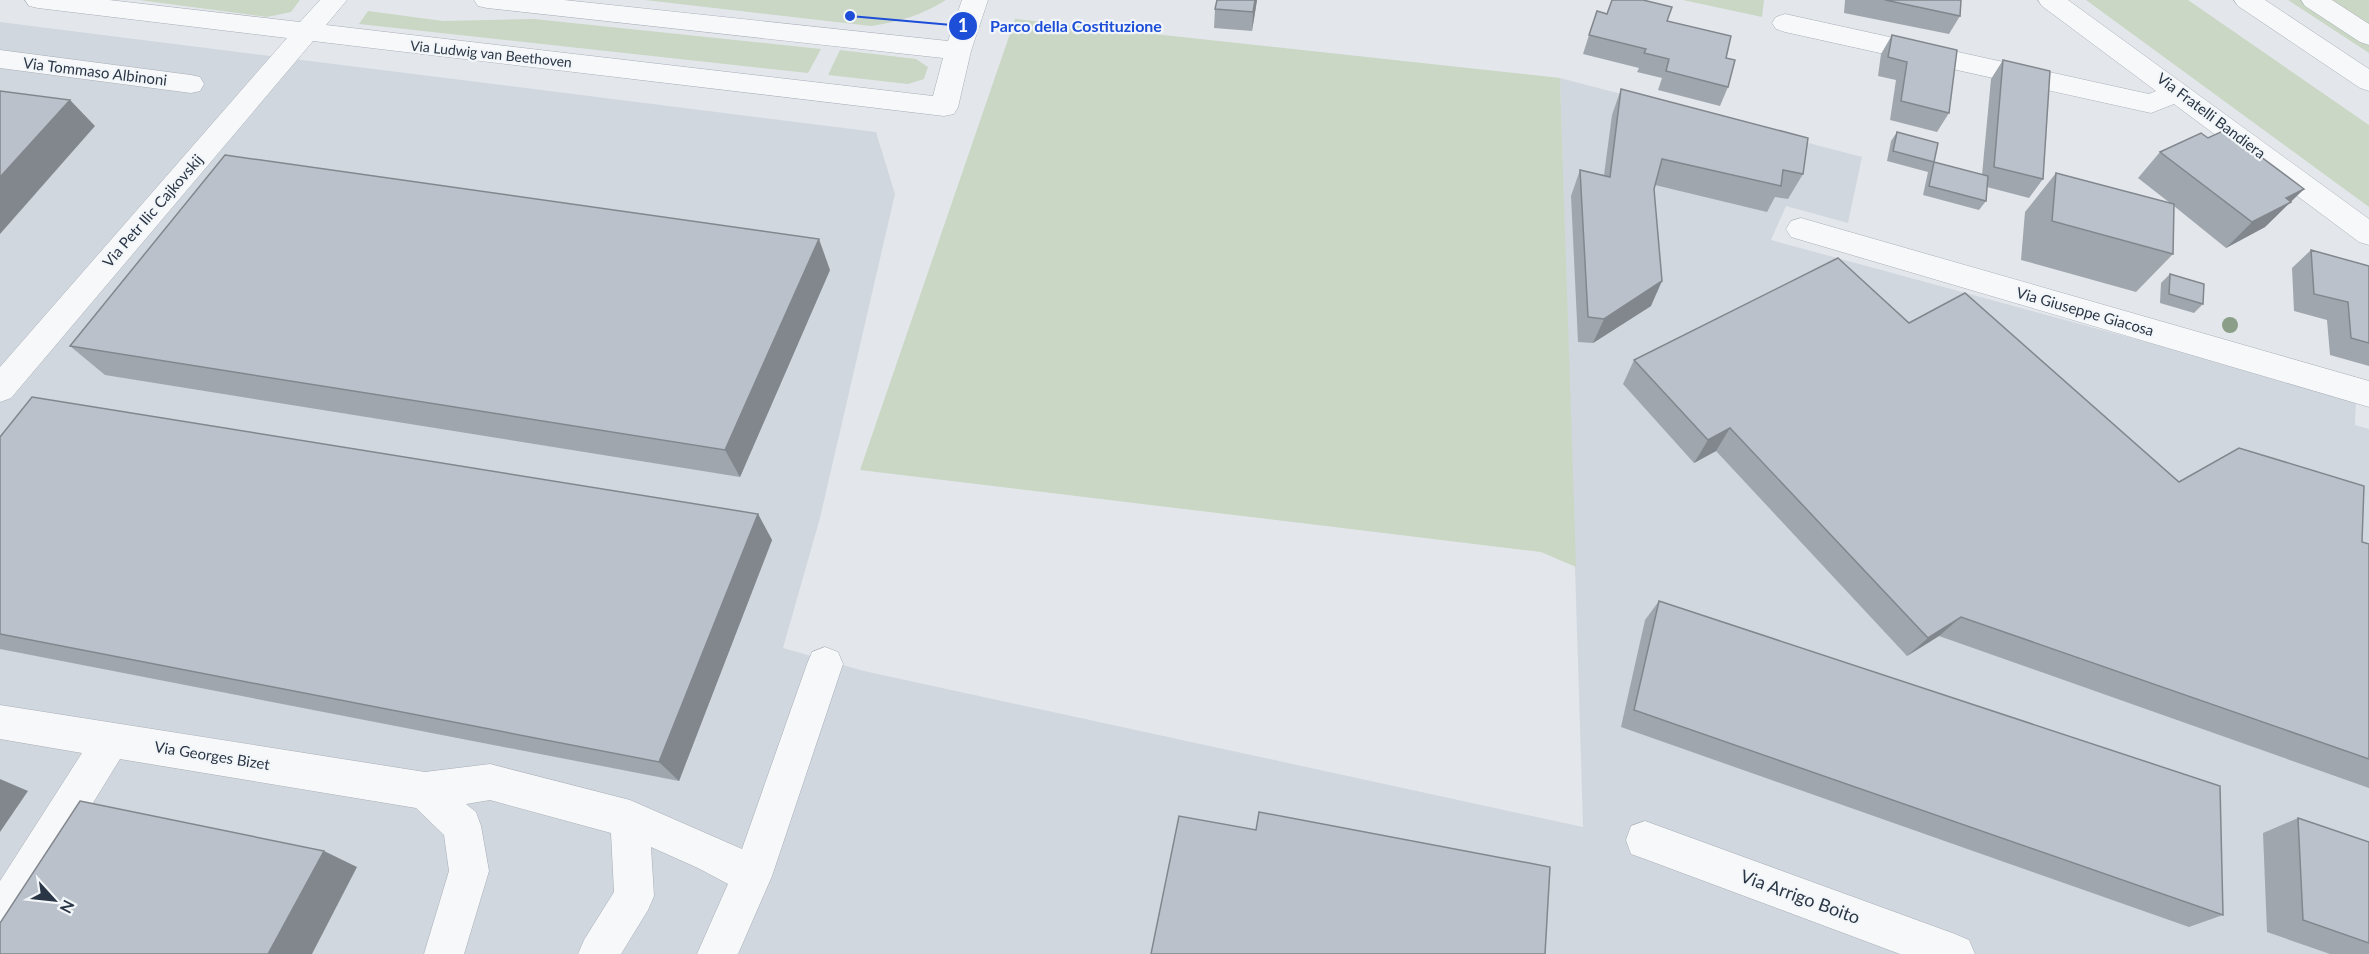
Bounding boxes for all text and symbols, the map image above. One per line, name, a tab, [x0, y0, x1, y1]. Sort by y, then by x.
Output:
callout: Parco della Costituzione	[948, 9, 1173, 43]
text: 1	[958, 14, 968, 36]
text: Parco della Costituzione	[990, 16, 1162, 35]
street label: Via Ludwig van Beethoven	[409, 37, 573, 70]
street label: Via Tommaso Albinoni	[22, 53, 168, 89]
street label: Via Fratelli Bandiera	[2154, 68, 2270, 162]
street label: Via Petr Ilic Cajkovskij	[98, 150, 206, 270]
street label: Via Giuseppe Giacosa	[2014, 283, 2156, 339]
street label: Via Georges Bizet	[153, 737, 272, 773]
street label: Via Arrigo Boito	[1738, 864, 1863, 928]
north arrow	[24, 870, 84, 930]
text: N	[57, 897, 79, 917]

